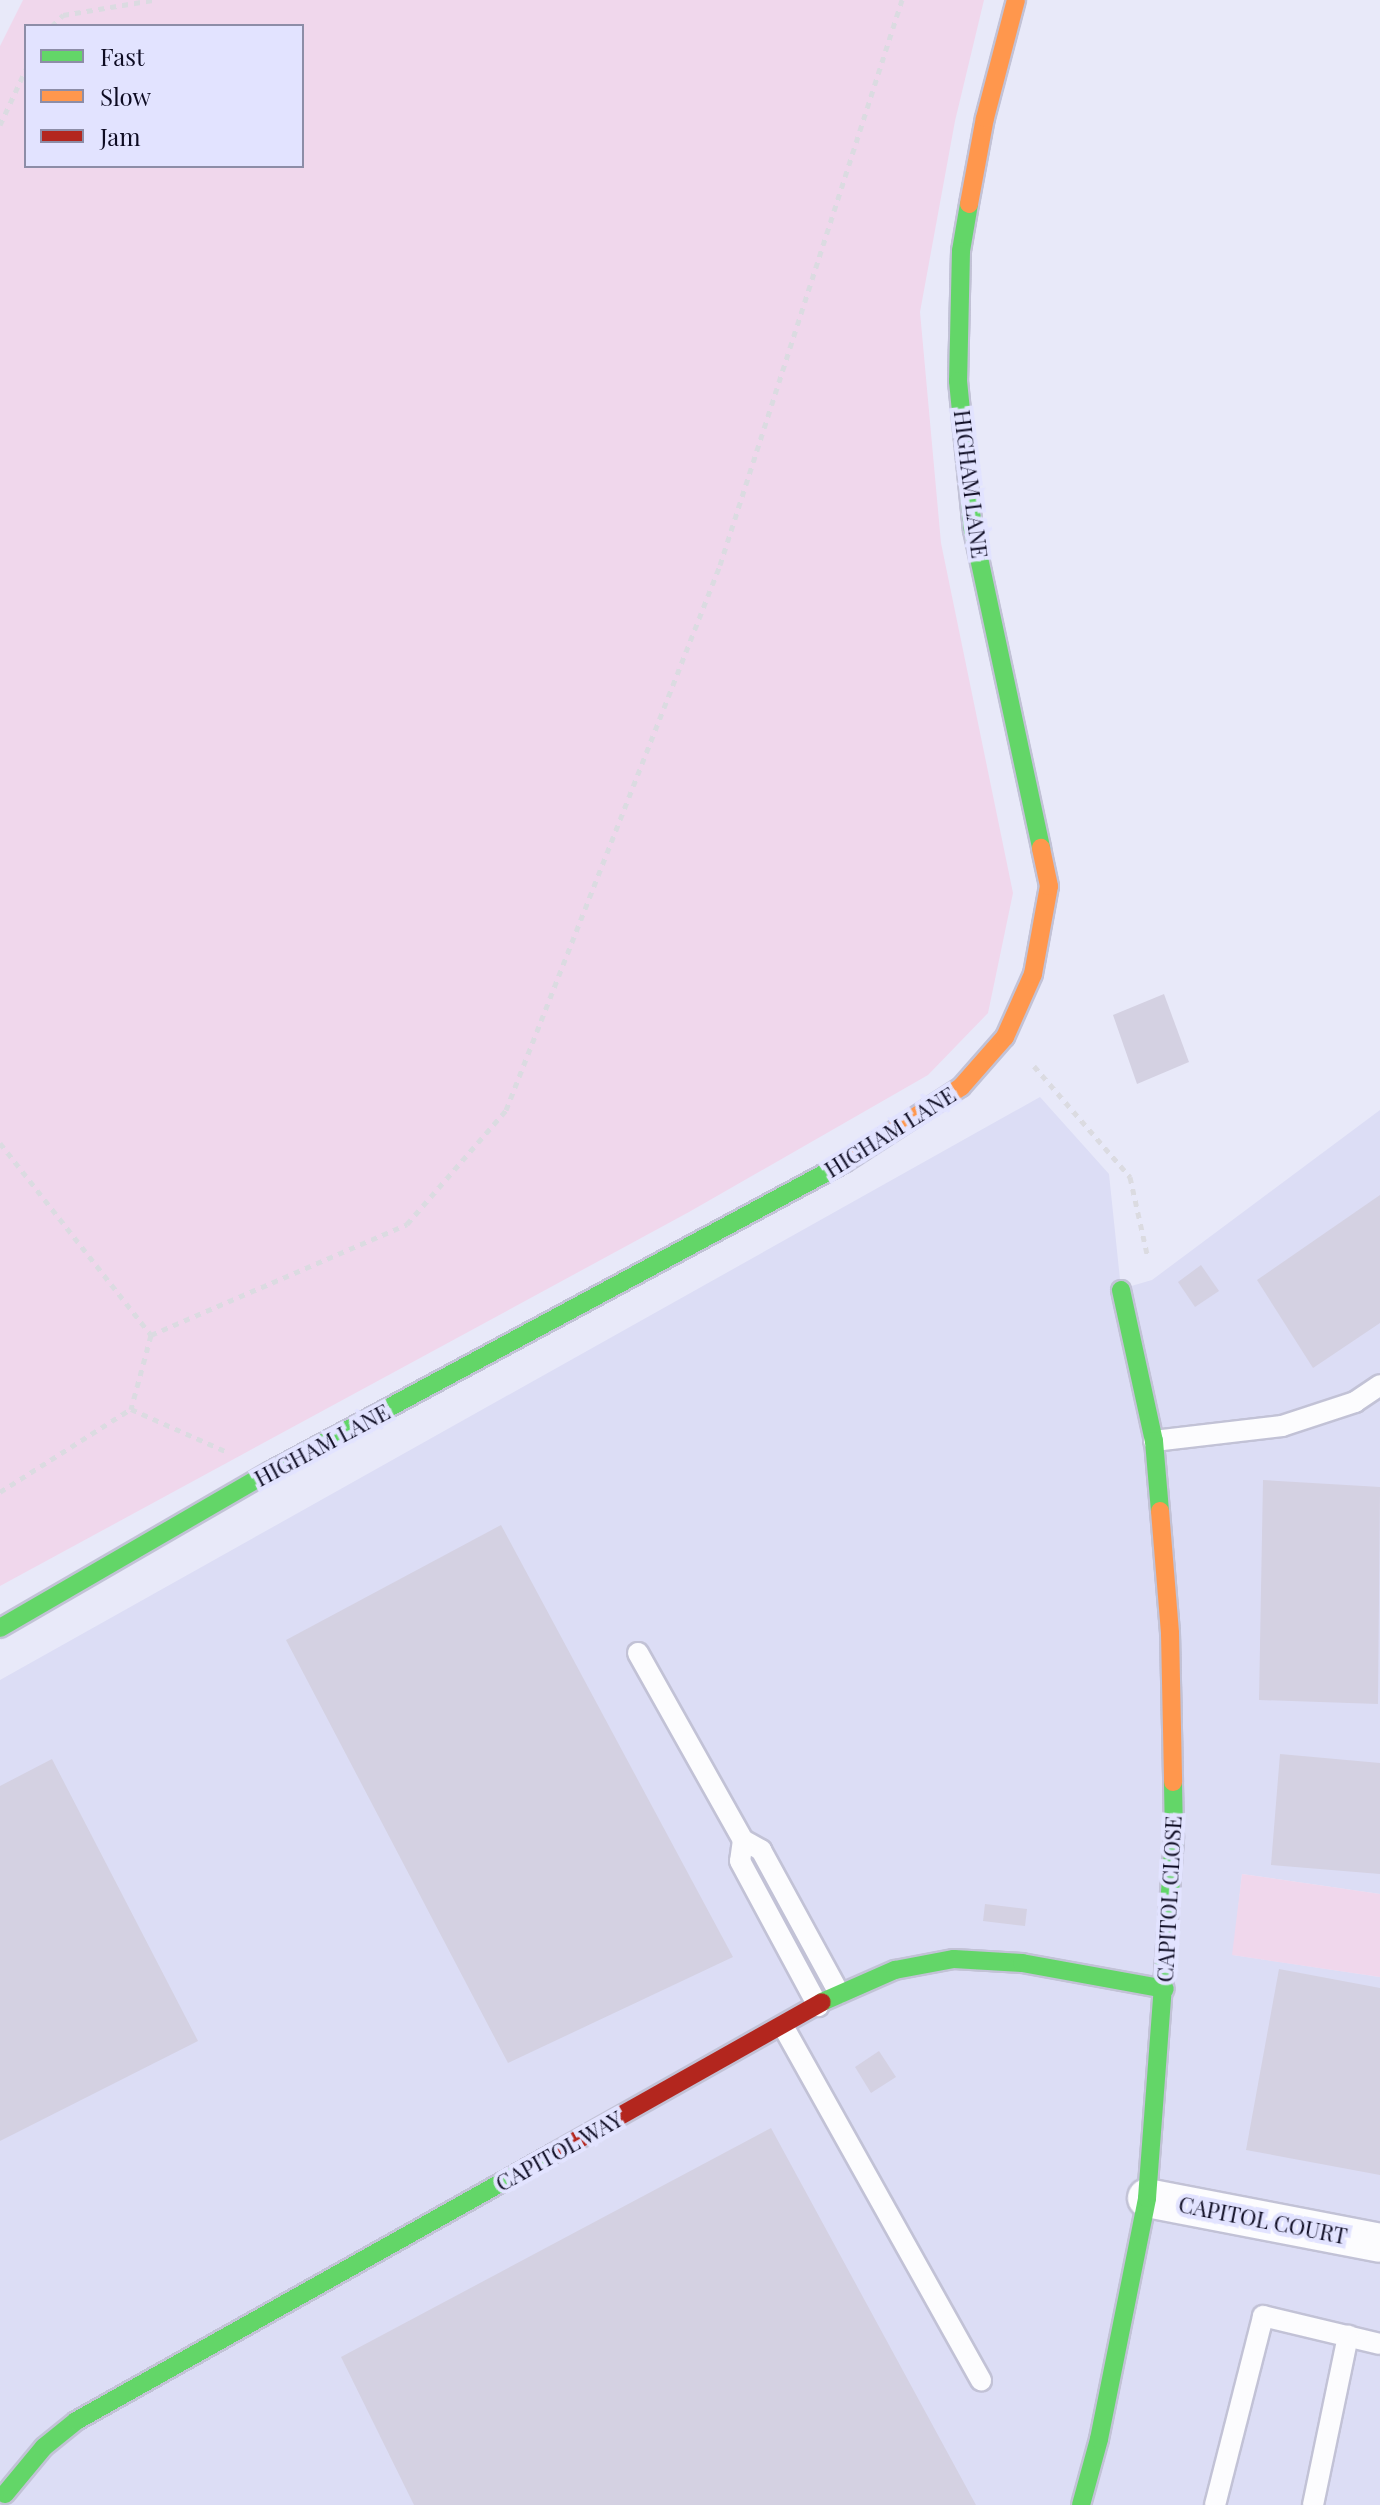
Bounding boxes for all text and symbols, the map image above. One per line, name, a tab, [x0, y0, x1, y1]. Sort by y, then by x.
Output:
legend	[24, 24, 304, 168]
text: Fast	[100, 40, 145, 72]
text: Slow	[100, 80, 151, 112]
text: Jam	[100, 120, 141, 152]
street label: HIGHAM LANE	[949, 408, 993, 560]
street label: HIGHAM LANE	[820, 1081, 960, 1183]
street label: HIGHAM LANE	[250, 1398, 394, 1492]
street label: CAPITOL CLOSE	[1151, 1815, 1187, 1983]
street label: CAPITOL WAY	[491, 2105, 627, 2197]
street label: CAPITOL COURT	[1176, 2191, 1350, 2249]

